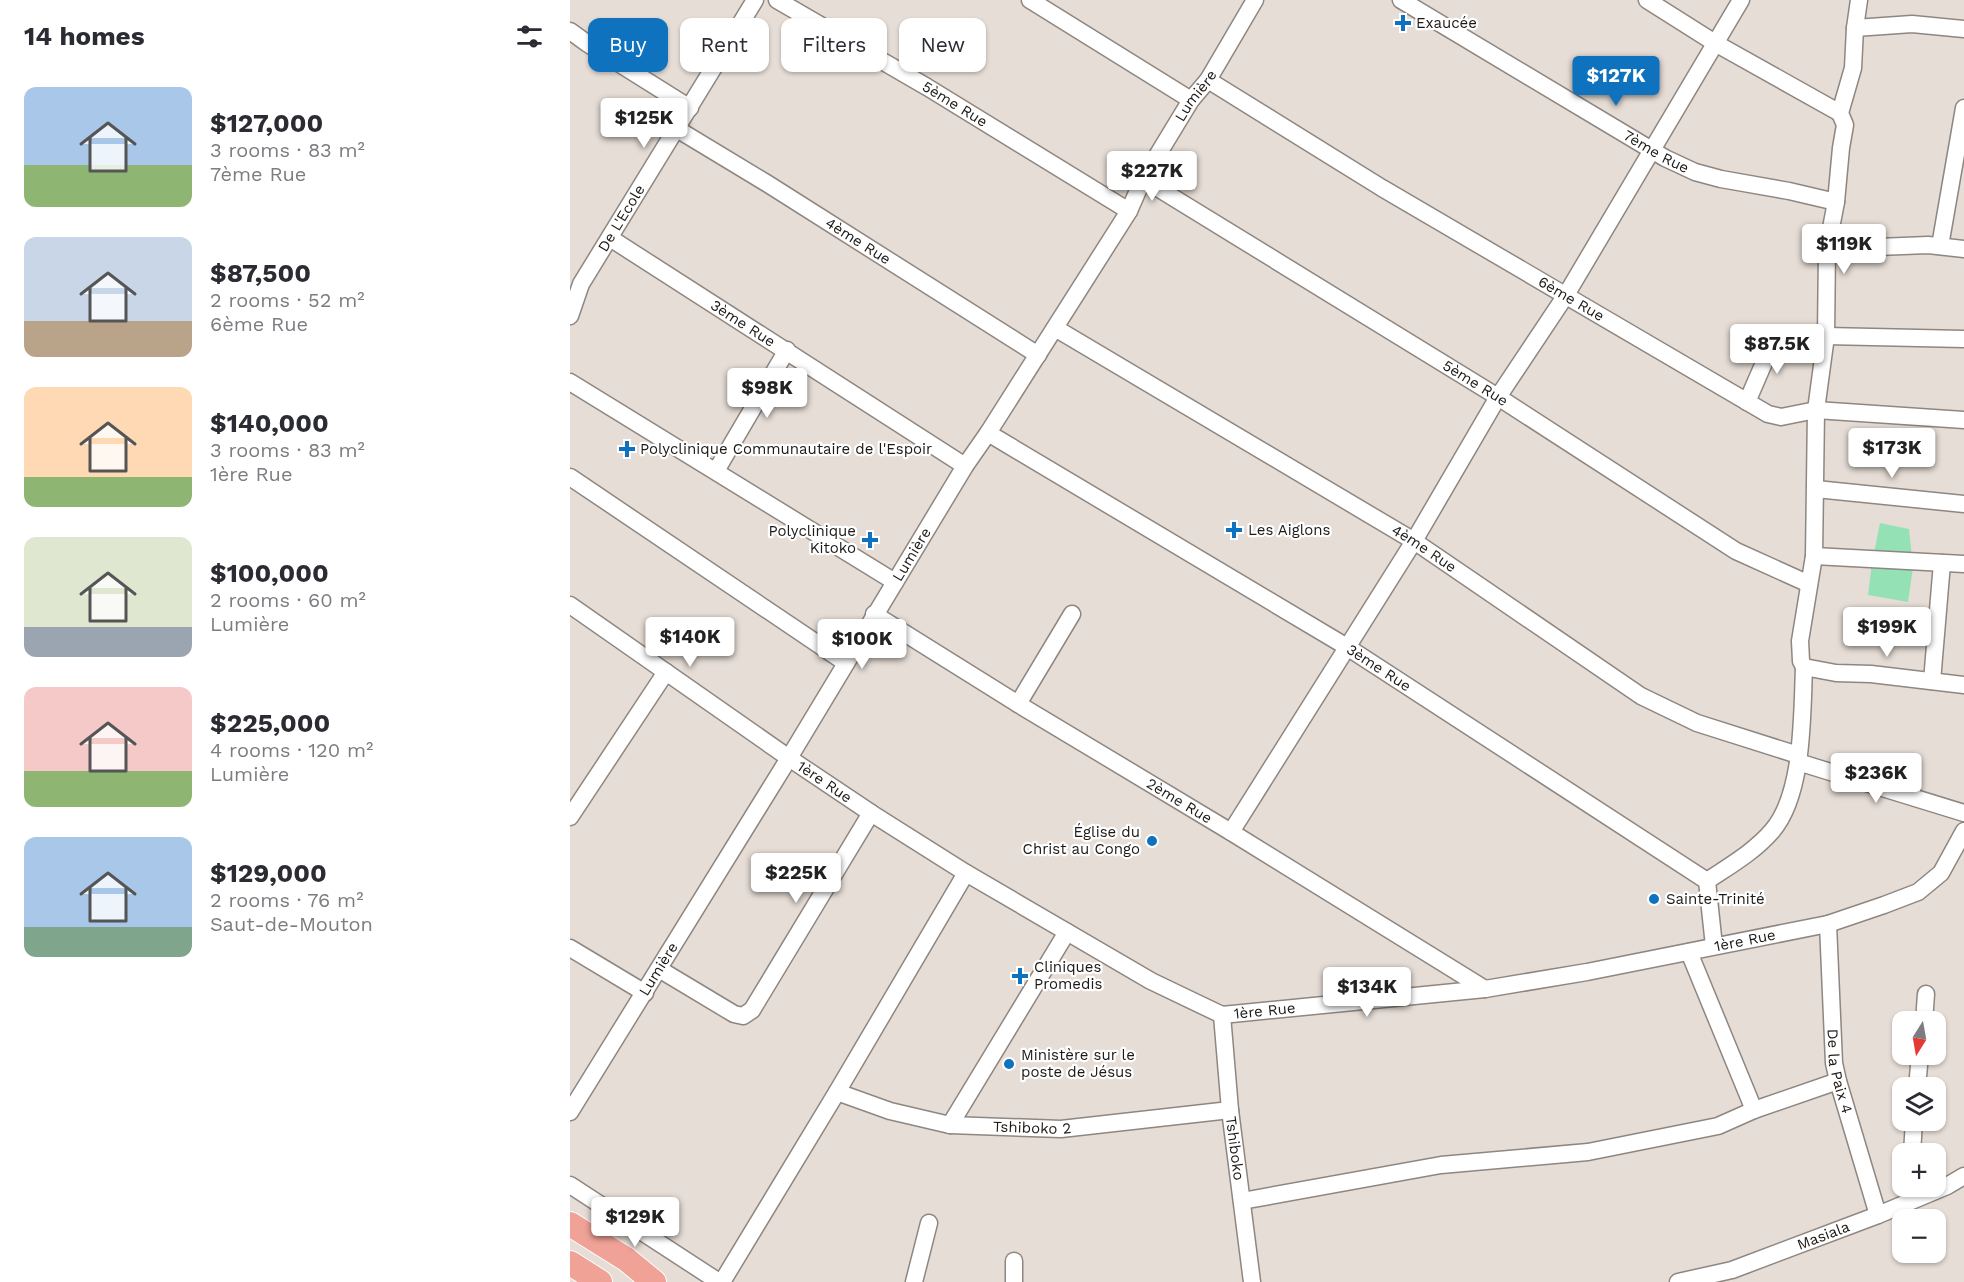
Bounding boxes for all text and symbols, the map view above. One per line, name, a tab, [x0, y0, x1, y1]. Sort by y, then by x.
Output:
marker: Exaucée	[1394, 14, 1412, 32]
place label: Exaucée	[1416, 14, 1477, 32]
chip: Buy	[588, 18, 668, 72]
chip: Rent	[680, 18, 769, 72]
chip: Filters	[781, 18, 887, 72]
chip: New	[899, 18, 986, 72]
icon: filters	[513, 20, 546, 53]
text: 14 homes	[24, 21, 145, 51]
pin: $127K	[1574, 56, 1658, 107]
text: $127K	[1586, 63, 1646, 87]
street label: Lumière	[1171, 67, 1221, 125]
street label: 5ème Rue	[919, 77, 991, 131]
pin: $125K	[602, 98, 686, 149]
text: $125K	[615, 105, 673, 129]
text: $127,000	[210, 108, 323, 138]
icon: home	[72, 111, 144, 183]
street label: 7ème Rue	[1620, 126, 1692, 177]
text: 3 rooms · 83 m²	[210, 138, 365, 162]
pin: $227K	[1110, 151, 1194, 202]
text: $227K	[1121, 158, 1183, 182]
text: 7ème Rue	[210, 162, 306, 186]
street label: De L'Ecole	[594, 181, 649, 255]
street label: 4ème Rue	[822, 214, 894, 268]
pin: $119K	[1802, 224, 1886, 275]
text: $119K	[1816, 231, 1872, 255]
text: $87,500	[210, 258, 311, 288]
icon: home	[72, 261, 144, 333]
street label: 6ème Rue	[1535, 272, 1607, 325]
text: 2 rooms · 52 m²	[210, 288, 365, 312]
street label: 3ème Rue	[707, 296, 779, 351]
text: 6ème Rue	[210, 312, 308, 336]
pin: $87.5K	[1728, 324, 1826, 375]
text: $87.5K	[1744, 331, 1810, 355]
street label: 5ème Rue	[1439, 356, 1511, 410]
pin: $98K	[731, 368, 803, 419]
text: $98K	[741, 375, 793, 399]
text: $140,000	[210, 408, 329, 438]
icon: home	[72, 411, 144, 483]
pin: $173K	[1850, 428, 1934, 479]
text: $173K	[1862, 435, 1922, 459]
text: 3 rooms · 83 m²	[210, 438, 365, 462]
marker: Polyclinique Communautaire de l'Espoir	[618, 440, 636, 458]
place label: Polyclinique Communautaire de l'Espoir	[640, 440, 932, 458]
text: 1ère Rue	[210, 462, 293, 486]
marker: Les Aiglons	[1225, 521, 1243, 539]
place label: Les Aiglons	[1248, 521, 1331, 539]
street label: 4ème Rue	[1389, 521, 1460, 576]
place label: Polyclinique Kitoko	[768, 522, 856, 557]
street label: Lumière	[889, 524, 935, 585]
marker: Polyclinique Kitoko	[861, 531, 879, 549]
text: $100,000	[210, 558, 329, 588]
icon: home	[72, 561, 144, 633]
text: 2 rooms · 60 m²	[210, 588, 366, 612]
pin: $199K	[1845, 607, 1929, 658]
text: Lumière	[210, 612, 289, 636]
text: $199K	[1857, 614, 1917, 638]
pin: $140K	[648, 617, 732, 668]
pin: $100K	[820, 619, 904, 670]
text: $140K	[659, 624, 721, 648]
text: $100K	[831, 626, 893, 650]
street label: 3ème Rue	[1343, 640, 1415, 695]
text: $225,000	[210, 708, 330, 738]
icon: home	[72, 711, 144, 783]
text: 4 rooms · 120 m²	[210, 738, 373, 762]
pin: $236K	[1834, 753, 1918, 804]
street label: 1ère Rue	[794, 757, 855, 807]
text: $236K	[1845, 760, 1907, 784]
text: Lumière	[210, 762, 289, 786]
street label: 2ème Rue	[1143, 774, 1215, 828]
place label: Église du Christ au Congo	[1023, 823, 1140, 858]
marker: Église du Christ au Congo	[1145, 834, 1159, 848]
pin: $225K	[754, 853, 838, 904]
text: $129,000	[210, 858, 327, 888]
text: $225K	[765, 860, 827, 884]
icon: home	[72, 861, 144, 933]
text: 2 rooms · 76 m²	[210, 888, 363, 912]
place label: Sainte-Trinité	[1666, 890, 1765, 908]
marker: Sainte-Trinité	[1647, 892, 1661, 906]
text: Saut-de-Mouton	[210, 912, 373, 936]
street label: 1ère Rue	[1713, 926, 1777, 955]
street label: Lumière	[635, 939, 682, 999]
place label: Cliniques Promedis	[1034, 958, 1102, 993]
marker: Cliniques Promedis	[1011, 967, 1029, 985]
pin: $134K	[1325, 967, 1409, 1018]
text: $134K	[1337, 974, 1397, 998]
street label: 1ère Rue	[1233, 999, 1296, 1023]
north arrow	[1892, 1011, 1946, 1065]
map controls	[1892, 1011, 1946, 1263]
street label: De la Paix 4	[1824, 1028, 1856, 1116]
place label: Ministère sur le poste de Jésus	[1021, 1046, 1135, 1081]
marker: Ministère sur le poste de Jésus	[1002, 1057, 1016, 1071]
button: layers	[1892, 1077, 1946, 1131]
street label: Tshiboko	[1222, 1115, 1248, 1181]
street label: Tshiboko 2	[993, 1118, 1072, 1138]
button: +	[1892, 1143, 1946, 1197]
pin: $129K	[593, 1197, 677, 1248]
text: $129K	[605, 1204, 665, 1228]
button: −	[1892, 1209, 1946, 1263]
street label: Masiala	[1795, 1217, 1853, 1254]

